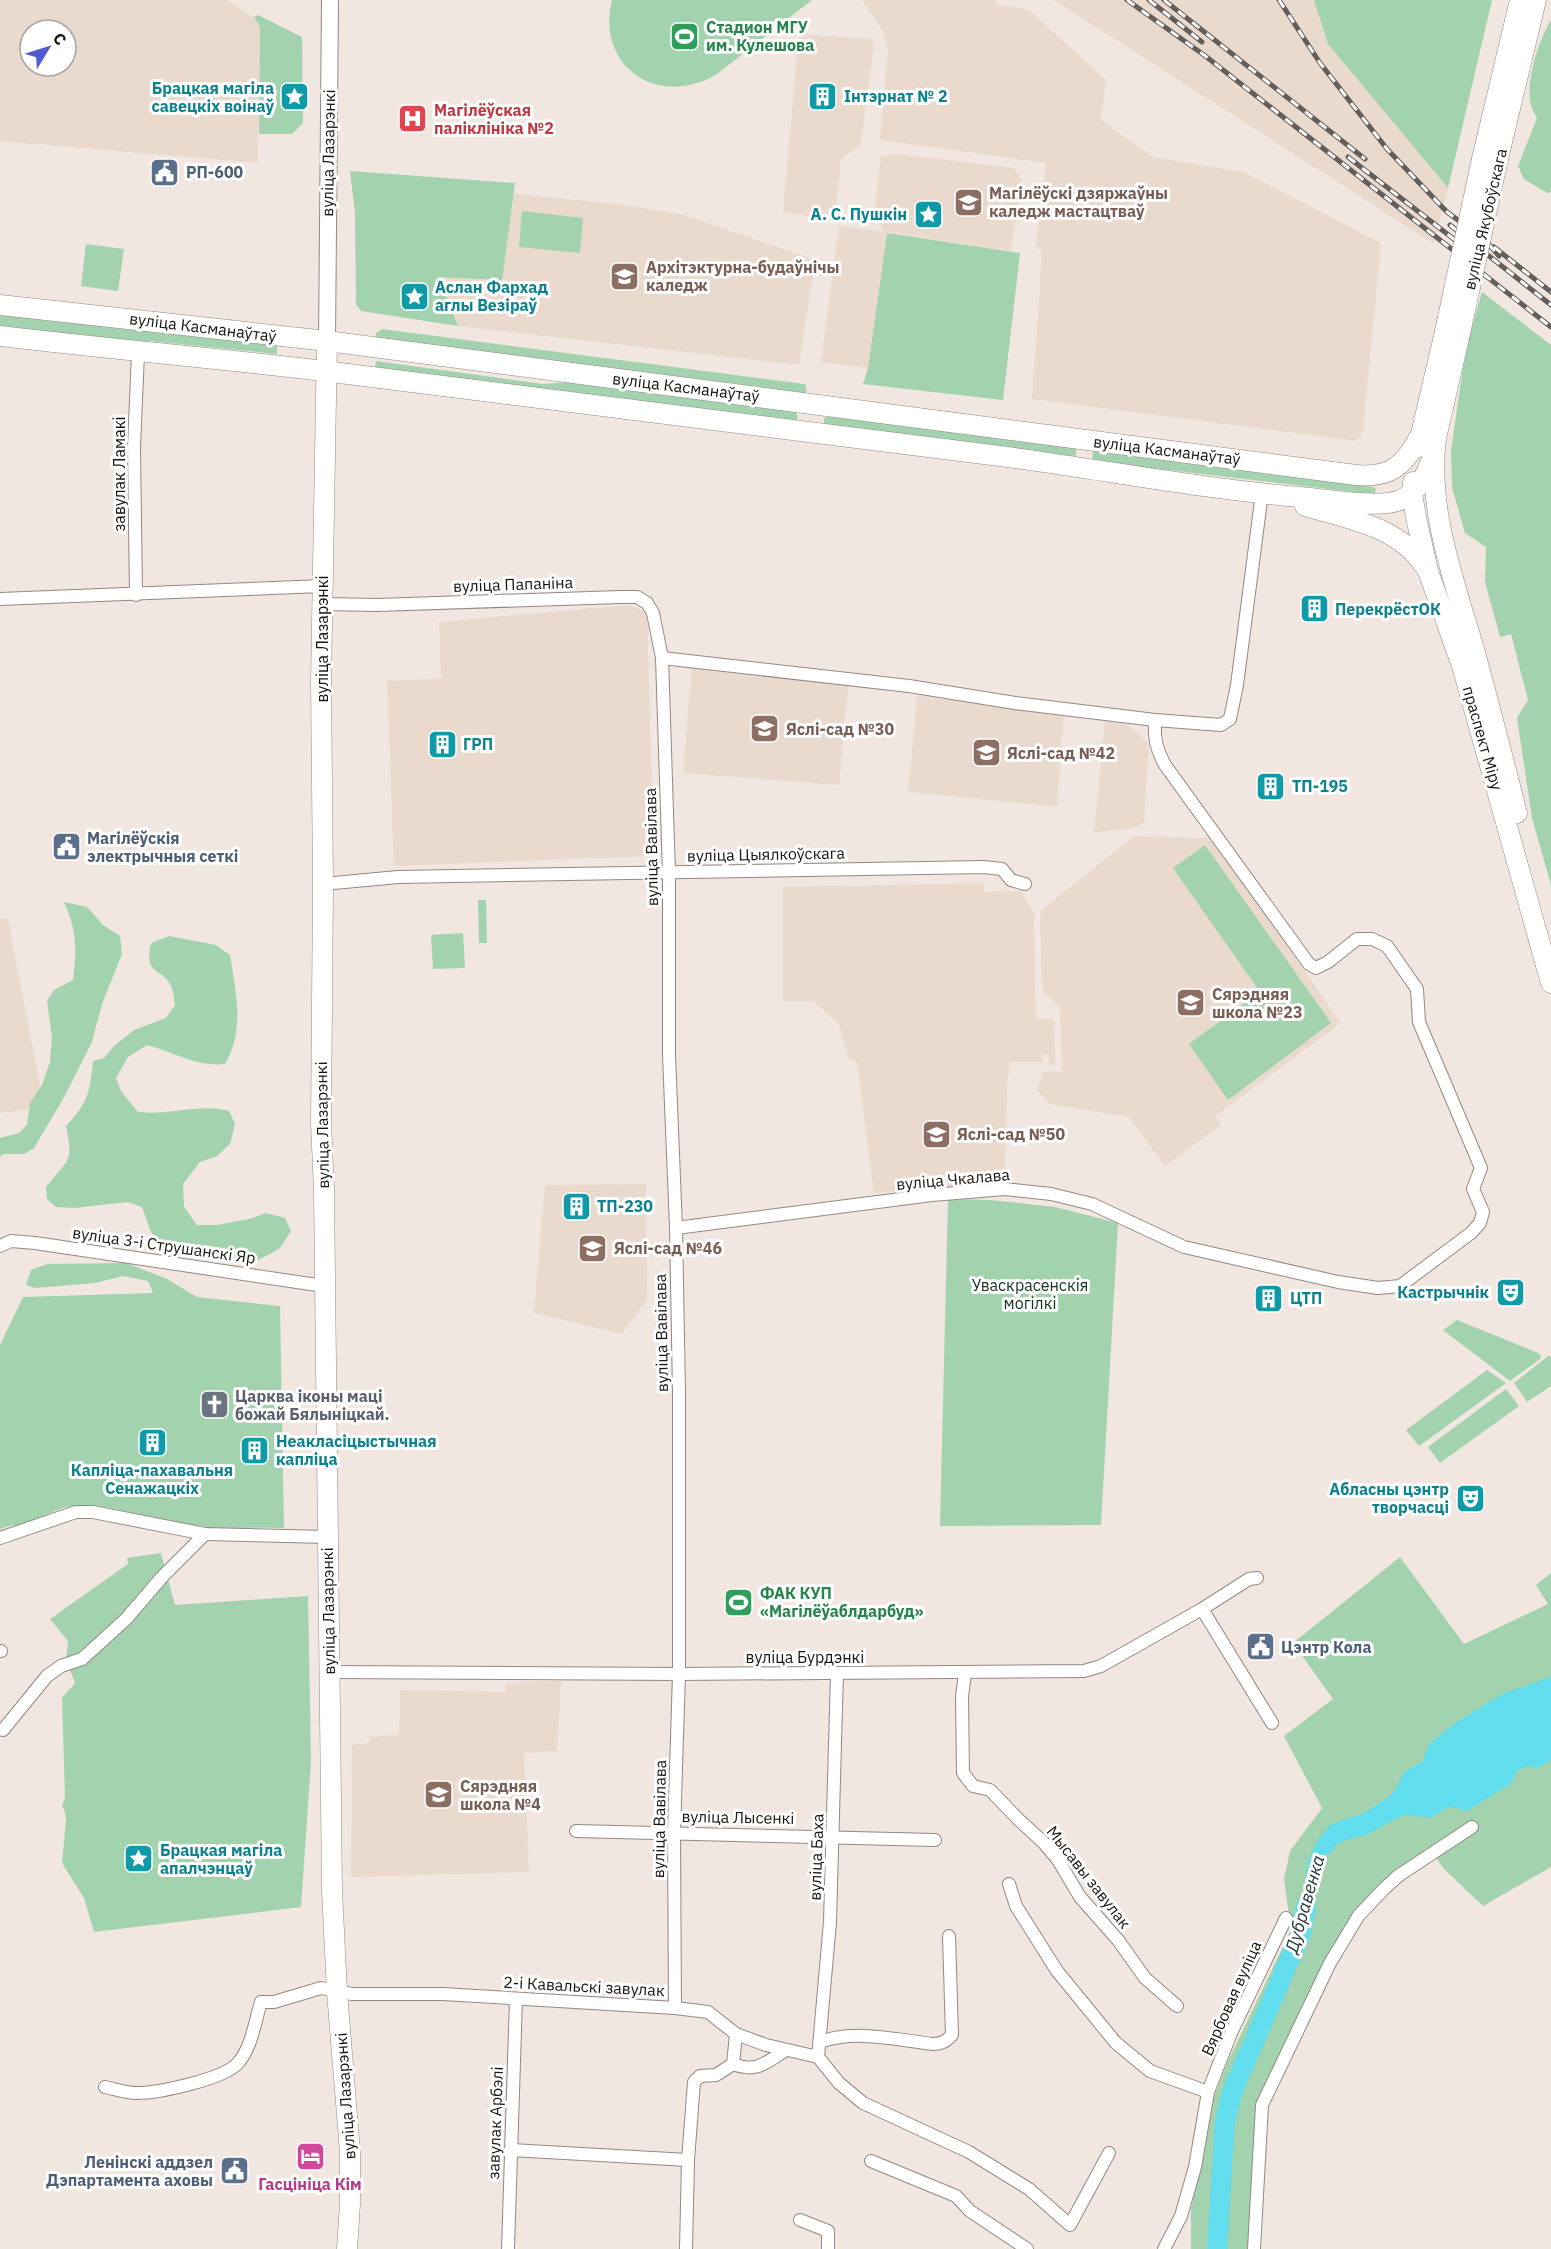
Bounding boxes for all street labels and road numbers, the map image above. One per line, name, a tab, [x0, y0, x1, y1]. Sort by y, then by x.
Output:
street label: вуліца Лазарэнкі	[317, 89, 339, 217]
street label: вуліца Якубоўскага	[1459, 146, 1511, 292]
street label: вуліца Касманаўтаў	[128, 308, 278, 346]
street label: вуліца Касманаўтаў	[611, 368, 761, 406]
street label: завулак Ламакі	[109, 416, 129, 532]
street label: вуліца Касманаўтаў	[1092, 431, 1242, 469]
street label: вуліца Папаніна	[453, 572, 574, 596]
street label: вуліца Лазарэнкі	[312, 575, 332, 703]
street label: праспект Міру	[1459, 684, 1507, 792]
street label: вуліца Вавілава	[640, 787, 662, 906]
street label: вуліца Цыялкоўскага	[687, 843, 846, 865]
street label: вуліца Лазарэнкі	[311, 1061, 333, 1189]
street label: вуліца Чкалава	[895, 1164, 1011, 1194]
street label: вуліца 3-і Струшанскі Яр	[71, 1222, 257, 1268]
street label: вуліца Вавілава	[650, 1273, 672, 1392]
street label: вуліца Лазарэнкі	[317, 1547, 339, 1675]
street label: вуліца Бурдэнкі	[746, 1647, 864, 1667]
street label: вуліца Вавілава	[648, 1759, 670, 1878]
street label: вуліца Лысенкі	[681, 1806, 795, 1828]
street label: вуліца Баха	[804, 1813, 828, 1901]
street label: Мысавы завулак	[1043, 1822, 1135, 1933]
street label: Вярбовая вуліца	[1197, 1937, 1266, 2059]
street label: 2-і Кавальскі завулак	[503, 1972, 665, 2000]
street label: вуліца Лазарэнкі	[331, 2032, 359, 2160]
street label: завулак Арбэлі	[483, 2066, 507, 2180]

